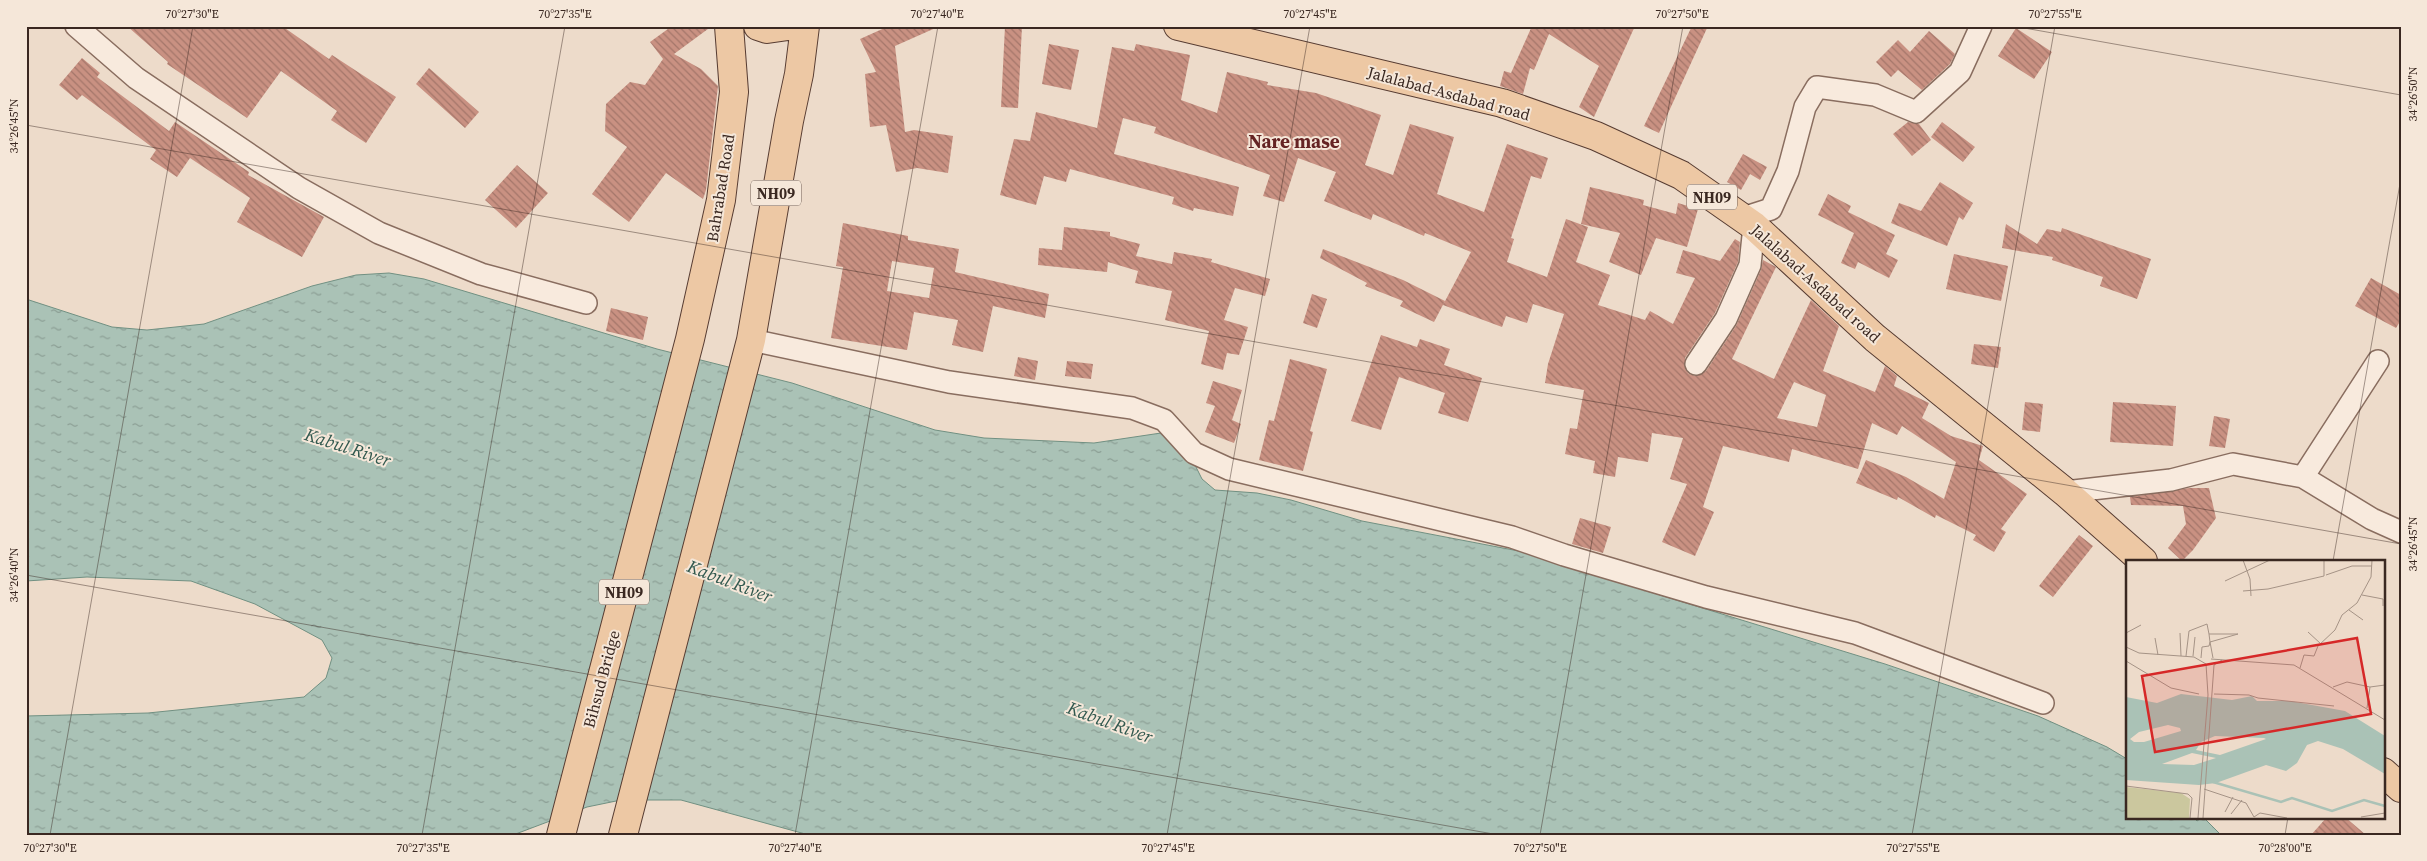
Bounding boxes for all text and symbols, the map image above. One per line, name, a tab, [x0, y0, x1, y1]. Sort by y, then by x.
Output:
text: 70°27'30"E	[165, 6, 219, 22]
text: 70°27'35"E	[538, 6, 592, 22]
text: 70°27'40"E	[910, 6, 964, 22]
text: 70°27'45"E	[1283, 6, 1337, 22]
text: 70°27'50"E	[1655, 6, 1709, 22]
text: 70°27'55"E	[2028, 6, 2082, 22]
street label: Jalalabad-Asdabad road	[1364, 60, 1533, 125]
text: 34°26'50"N	[2405, 66, 2421, 122]
text: 34°26'45"N	[6, 98, 22, 154]
district label: Nare mase	[1248, 128, 1340, 154]
street label: Bahrabad Road	[701, 132, 739, 244]
road number: NH09	[751, 180, 801, 206]
road number: NH09	[1687, 184, 1737, 210]
street label: Jalalabad-Asdabad road	[1746, 218, 1886, 347]
water label: Kabul River	[301, 421, 395, 473]
text: 34°26'45"N	[2405, 516, 2421, 572]
text: 34°26'40"N	[6, 547, 22, 603]
water label: Kabul River	[683, 553, 777, 609]
inset map	[2126, 560, 2384, 818]
road number: NH09	[599, 580, 649, 604]
street label: Bihsud Bridge	[577, 628, 625, 730]
water label: Kabul River	[1063, 695, 1157, 749]
text: 70°27'30"E	[23, 840, 77, 856]
text: 70°27'35"E	[396, 840, 450, 856]
text: 70°27'40"E	[768, 840, 822, 856]
text: 70°27'45"E	[1141, 840, 1195, 856]
text: 70°27'50"E	[1513, 840, 1567, 856]
text: 70°27'55"E	[1886, 840, 1940, 856]
text: 70°28'00"E	[2258, 840, 2312, 856]

